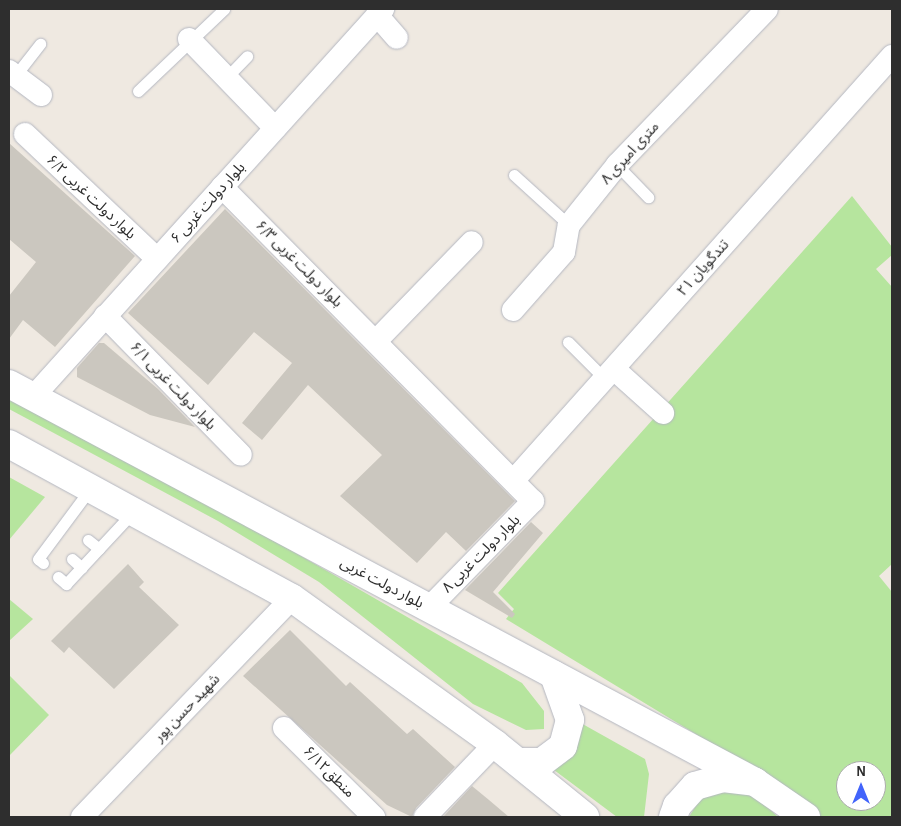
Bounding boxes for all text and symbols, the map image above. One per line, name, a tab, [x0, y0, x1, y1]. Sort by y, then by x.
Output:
street label: ۸ متری امیری	[597, 118, 663, 188]
street label: بلوار دولت غربی ۶/۲	[43, 151, 139, 243]
street label: بلوار دولت غربی ۶	[167, 159, 249, 247]
street label: بلوار دولت غربی ۶/۳	[252, 217, 346, 311]
street label: ۲۱ تندگویان	[673, 236, 733, 300]
street label: بلوار دولت غربی ۶/۱	[126, 338, 220, 434]
street label: بلوار دولت غربی ۸	[438, 511, 524, 597]
street label: بلوار دولت غربی	[337, 553, 427, 613]
street label: شهید حسن پور	[150, 670, 224, 746]
street label: منطق۶/۱۲	[299, 742, 359, 802]
north arrow	[836, 761, 886, 811]
text: N	[856, 765, 866, 779]

